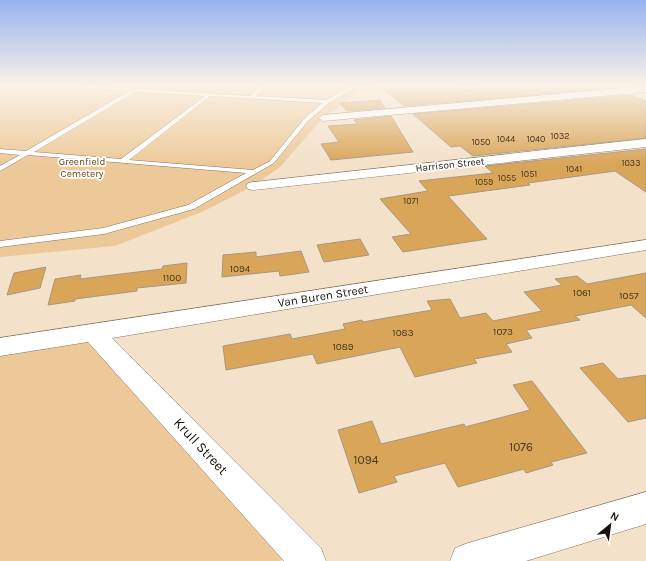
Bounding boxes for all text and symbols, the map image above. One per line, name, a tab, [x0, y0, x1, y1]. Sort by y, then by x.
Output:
house number: 1032	[551, 131, 569, 141]
house number: 1044	[497, 134, 515, 144]
house number: 1040	[527, 134, 545, 144]
house number: 1050	[472, 137, 490, 147]
street label: Harrison Street	[415, 155, 485, 175]
park label: Greenfield Cemetery	[59, 156, 105, 180]
house number: 1033	[622, 158, 640, 168]
house number: 1041	[566, 164, 582, 174]
house number: 1051	[521, 169, 537, 179]
house number: 1055	[498, 173, 516, 183]
house number: 1059	[475, 177, 493, 187]
house number: 1071	[403, 196, 419, 206]
house number: 1094	[230, 263, 251, 275]
house number: 1100	[163, 272, 181, 284]
street label: Van Buren Street	[277, 282, 370, 310]
house number: 1061	[573, 287, 591, 299]
house number: 1057	[619, 290, 639, 302]
house number: 1073	[493, 326, 513, 338]
house number: 1083	[392, 327, 414, 339]
house number: 1089	[332, 341, 354, 353]
street label: Krull Street	[170, 414, 231, 478]
house number: 1076	[509, 440, 533, 454]
house number: 1094	[354, 453, 379, 467]
north arrow	[590, 505, 630, 545]
text: N	[608, 509, 621, 524]

